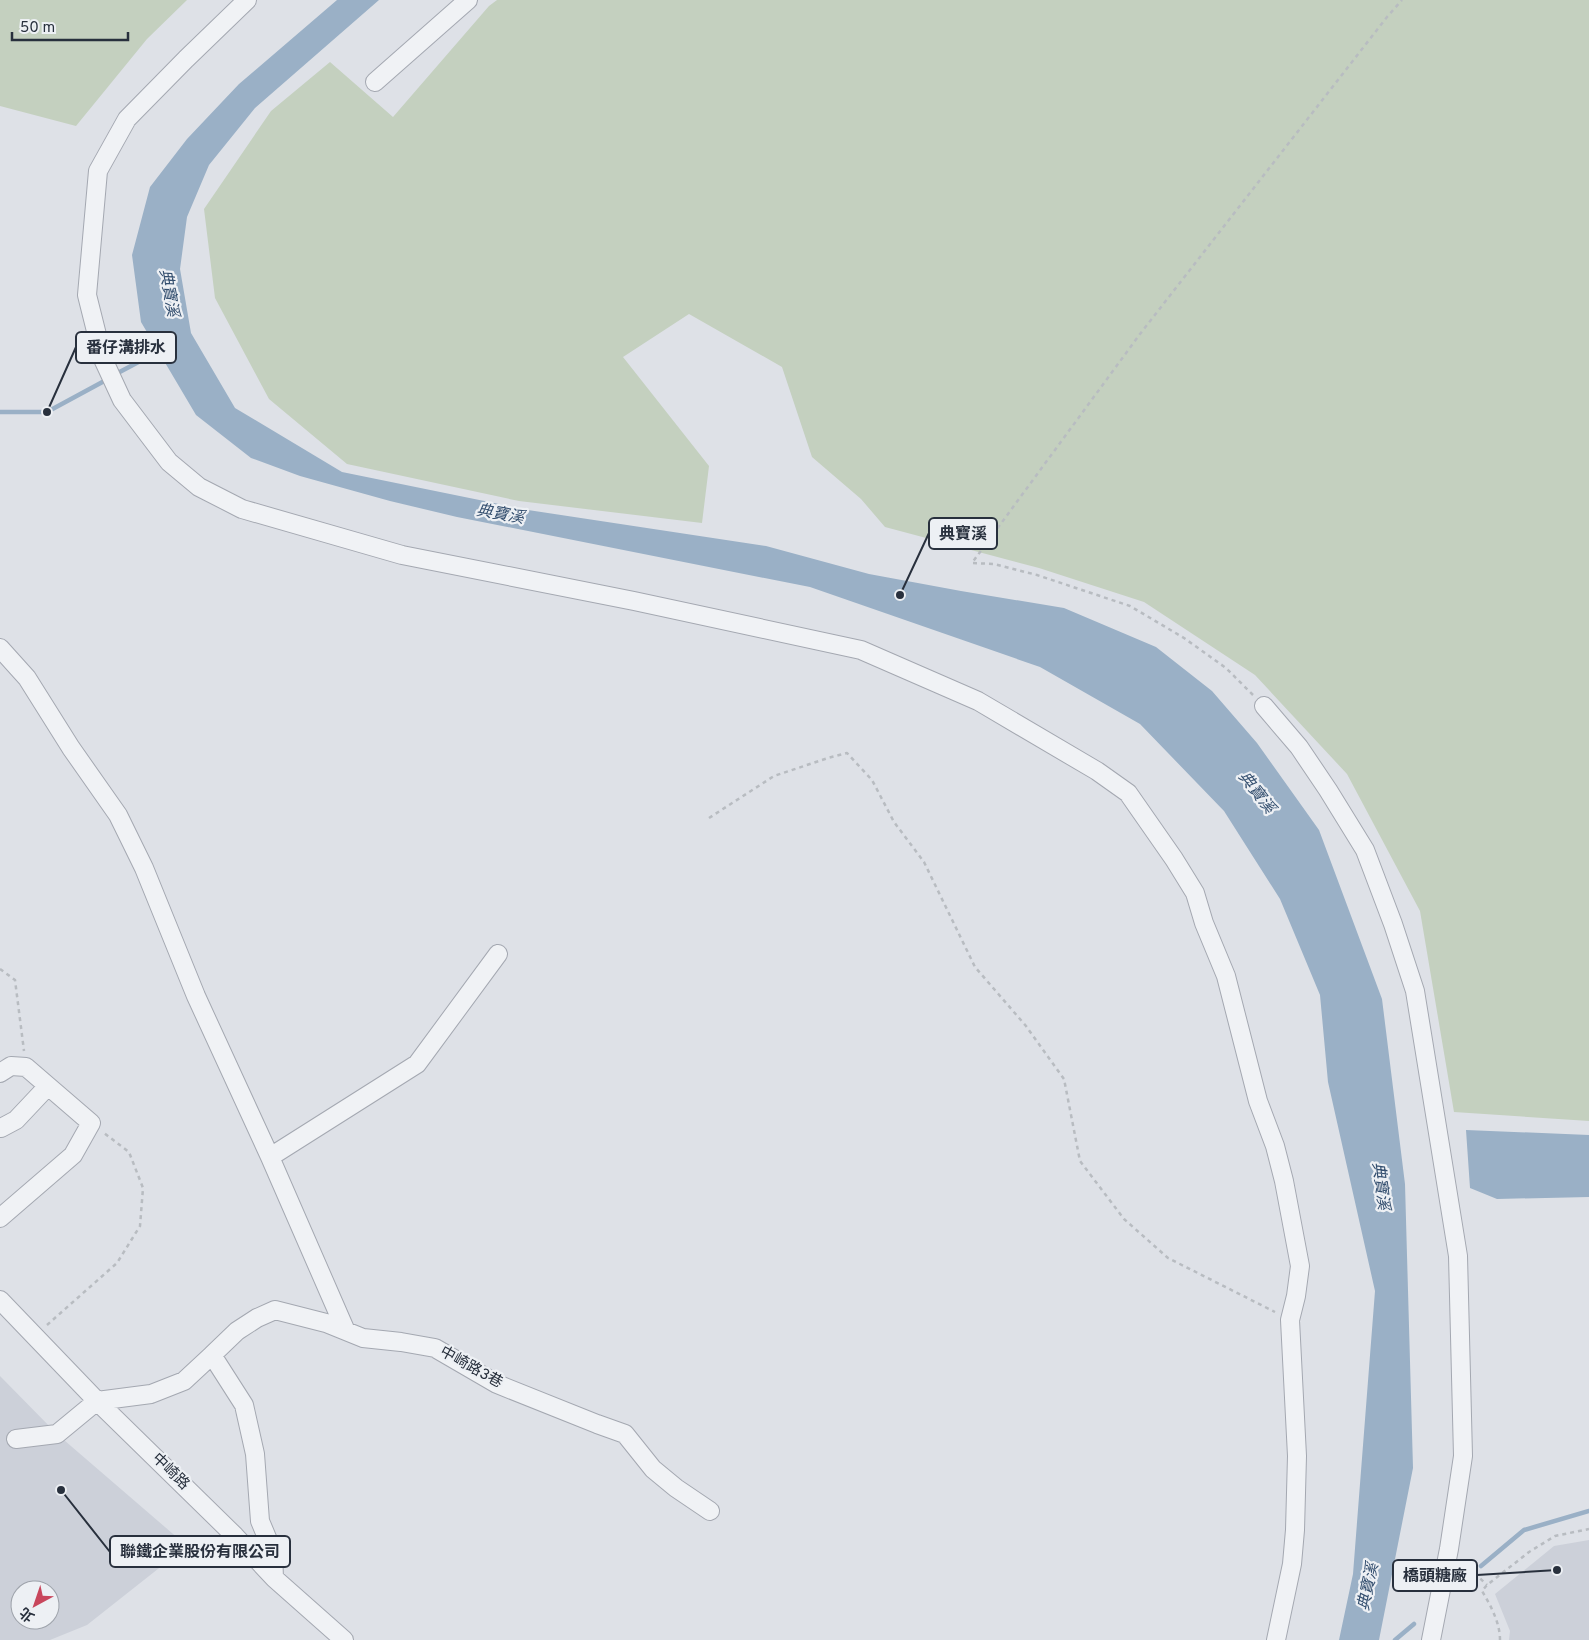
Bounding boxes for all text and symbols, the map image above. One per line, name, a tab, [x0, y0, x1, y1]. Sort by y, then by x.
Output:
scale bar	[12, 10, 129, 42]
text: 50 m	[20, 19, 55, 38]
water label: 典寶溪	[154, 268, 182, 320]
callout: 番仔溝排水	[76, 332, 176, 363]
text: 番仔溝排水	[86, 339, 166, 359]
water label: 典寶溪	[475, 501, 527, 529]
callout: 典寶溪	[929, 518, 997, 549]
text: 典寶溪	[939, 524, 987, 545]
water label: 典寶溪	[1233, 768, 1280, 820]
water label: 典寶溪	[1367, 1161, 1393, 1213]
street label: 中崎路3巷	[436, 1343, 506, 1393]
street label: 中崎路	[147, 1450, 193, 1494]
callout: 聯鐵企業股份有限公司	[110, 1536, 290, 1567]
text: 聯鐵企業股份有限公司	[120, 1543, 280, 1563]
water label: 典寶溪	[1354, 1559, 1384, 1613]
callout: 橋頭糖廠	[1393, 1560, 1477, 1591]
text: 橋頭糖廠	[1403, 1566, 1467, 1587]
north arrow	[10, 1580, 60, 1630]
text: 北	[17, 1603, 38, 1625]

